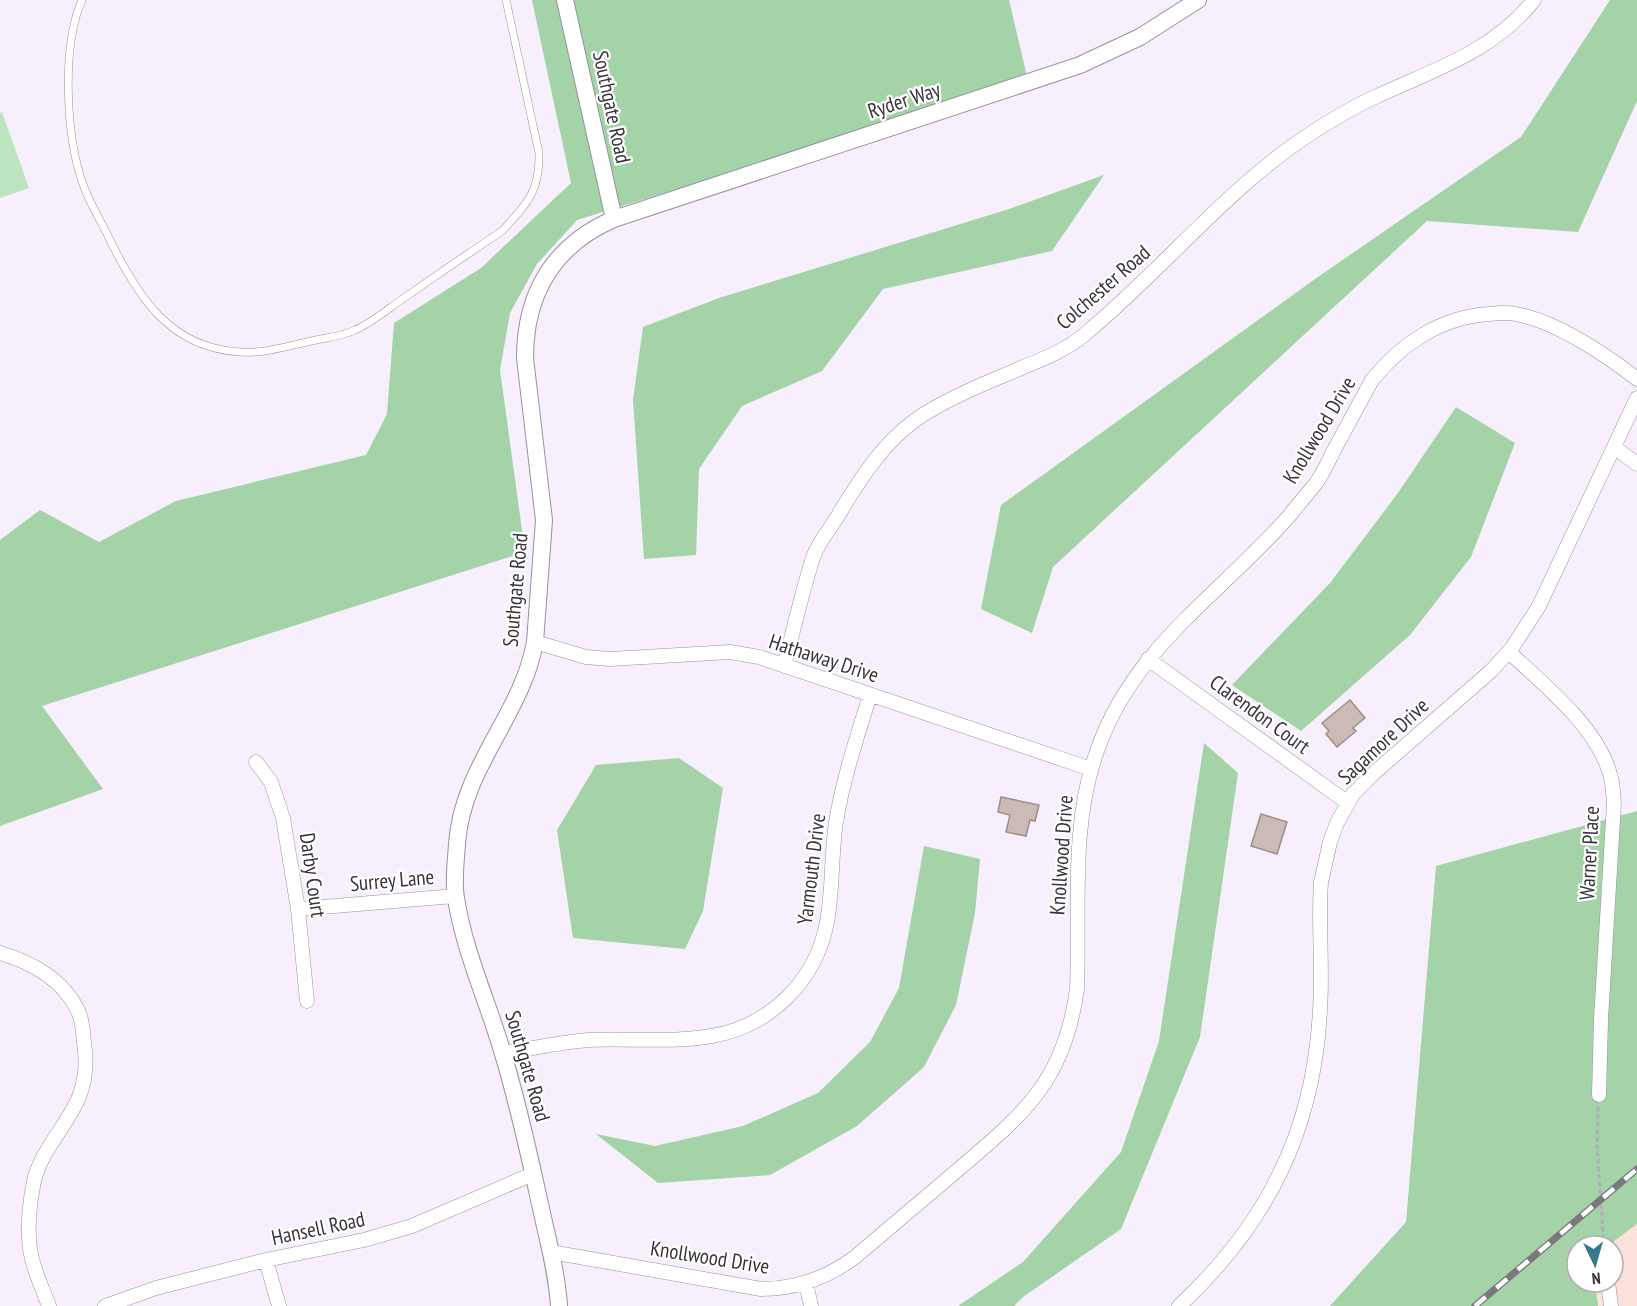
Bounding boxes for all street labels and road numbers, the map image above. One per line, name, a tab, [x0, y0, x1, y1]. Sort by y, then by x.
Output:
street label: Southgate Road	[587, 48, 637, 166]
street label: Ryder Way	[864, 76, 944, 124]
street label: Colchester Road	[1050, 239, 1156, 335]
street label: Knollwood Drive	[1277, 372, 1361, 488]
street label: Southgate Road	[497, 532, 533, 648]
street label: Hathaway Drive	[766, 628, 882, 688]
street label: Clarendon Court	[1204, 668, 1316, 760]
street label: Sagamore Drive	[1332, 692, 1434, 790]
street label: Knollwood Drive	[1043, 794, 1079, 916]
street label: Warner Place	[1573, 805, 1605, 901]
street label: Yarmouth Drive	[791, 812, 831, 926]
street label: Darby Court	[294, 831, 332, 919]
street label: Surrey Lane	[349, 863, 435, 897]
street label: Southgate Road	[499, 1007, 557, 1125]
street label: Hansell Road	[269, 1205, 367, 1251]
street label: Knollwood Drive	[649, 1234, 771, 1280]

